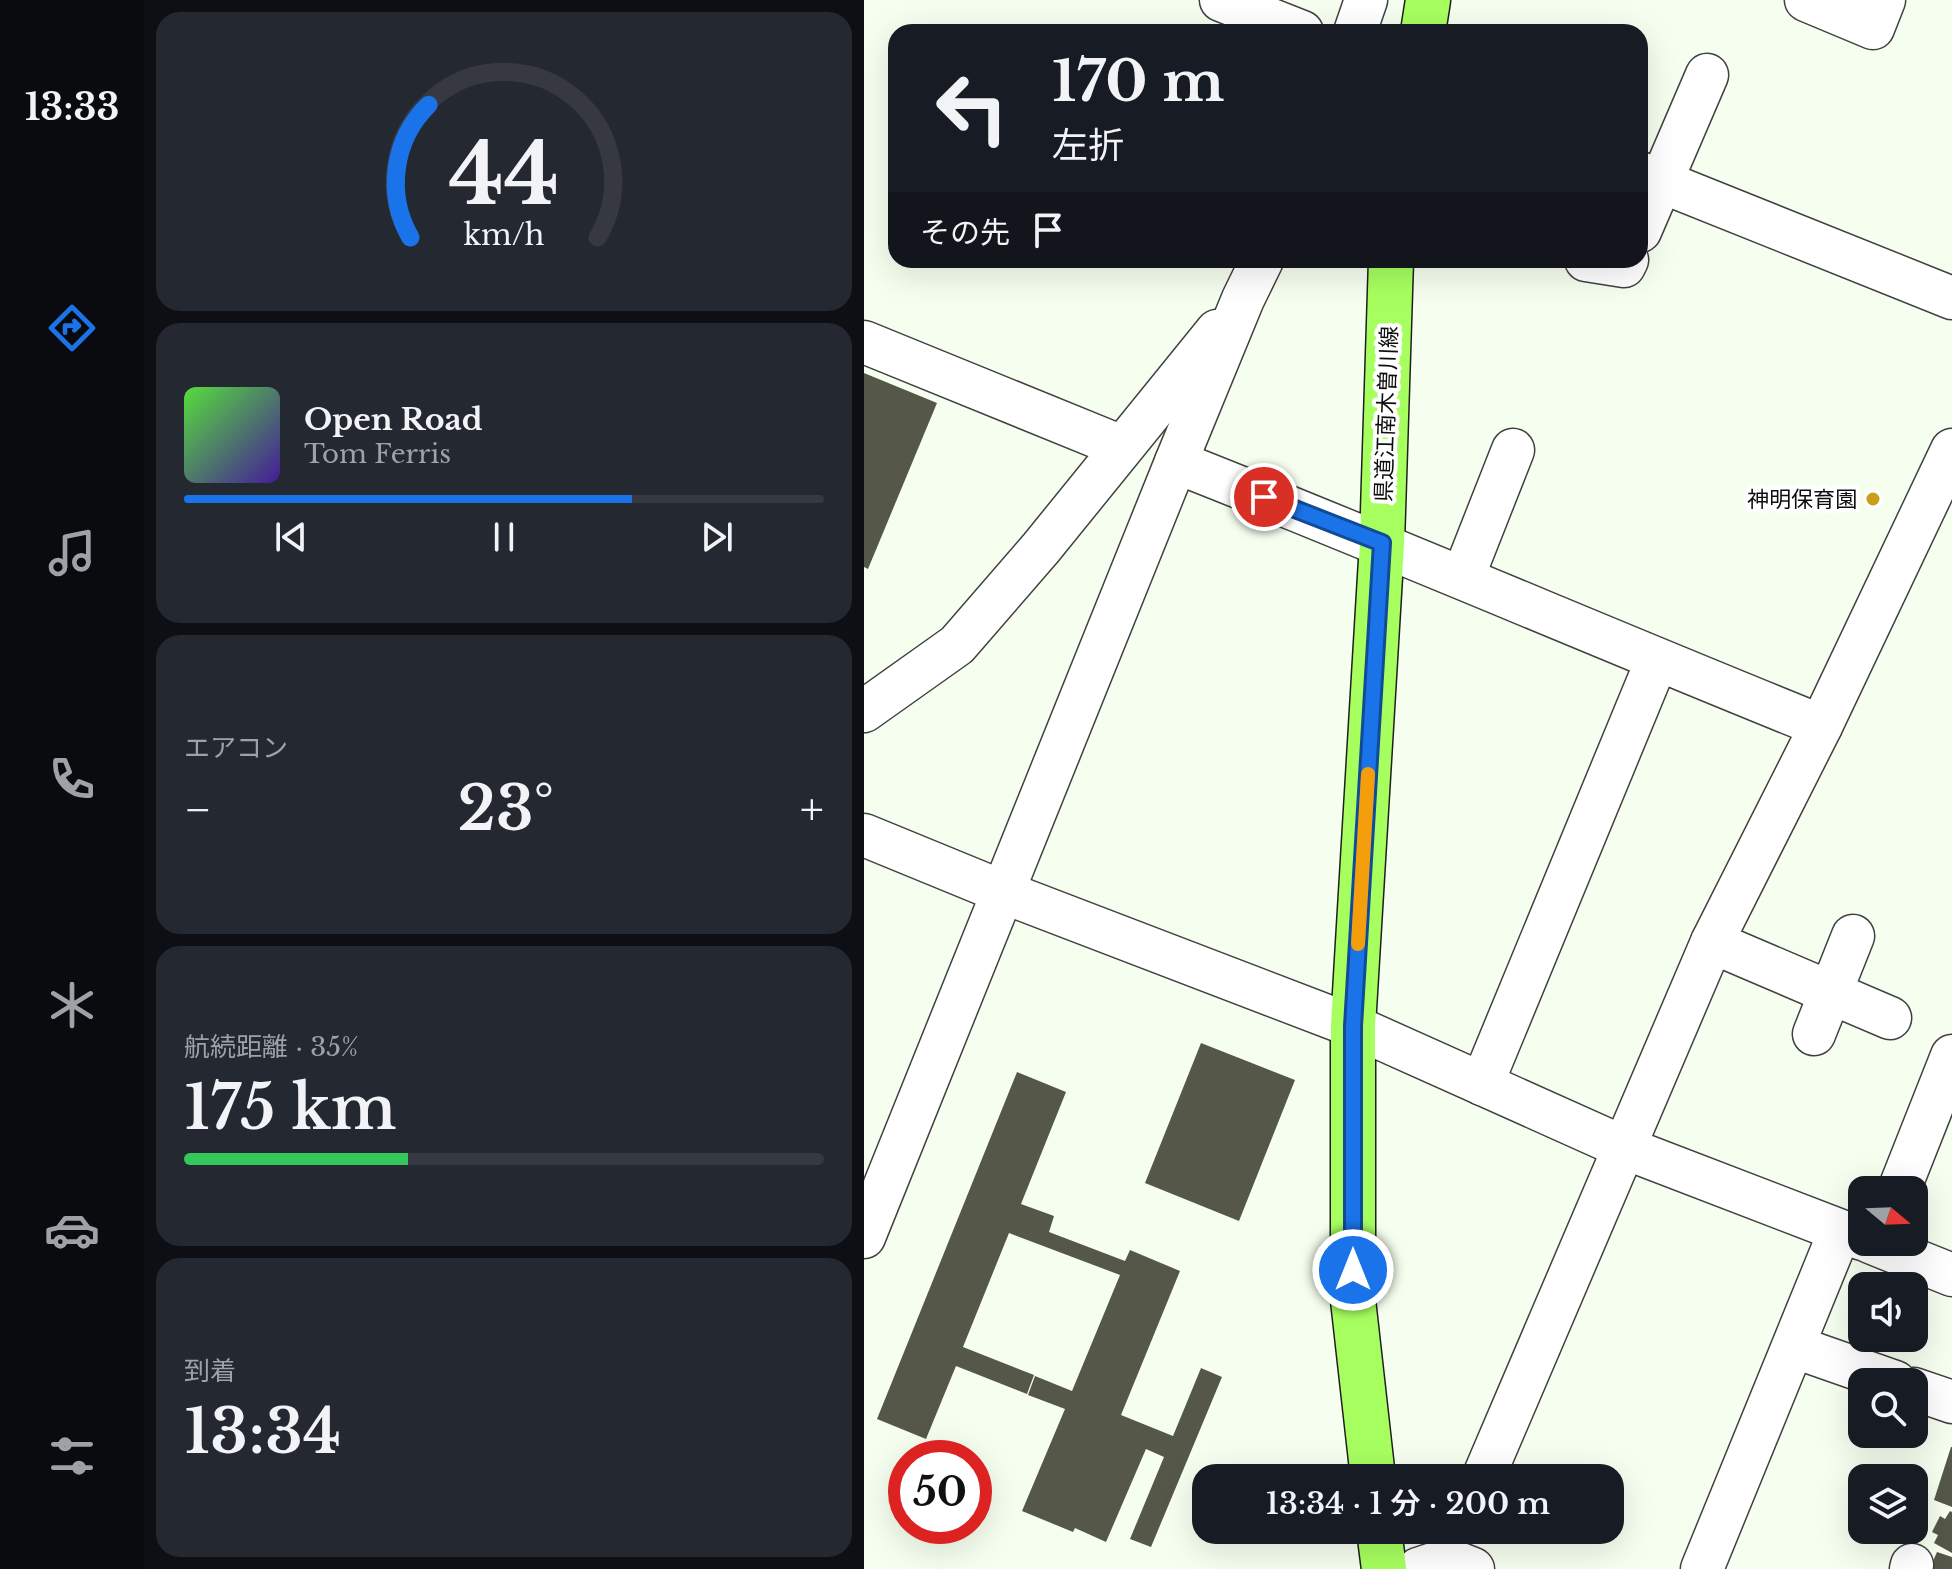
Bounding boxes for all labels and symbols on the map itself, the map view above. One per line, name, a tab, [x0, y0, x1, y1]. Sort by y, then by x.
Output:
street label: 県道江南木曽川線	[1370, 326, 1403, 502]
pin	[1230, 463, 1298, 531]
place label: 神明保育園	[1747, 486, 1857, 513]
marker: 神明保育園	[1864, 490, 1882, 508]
north arrow	[1848, 1176, 1928, 1256]
position arrow	[1311, 1228, 1395, 1312]
speed limit sign: 50	[888, 1440, 992, 1544]

